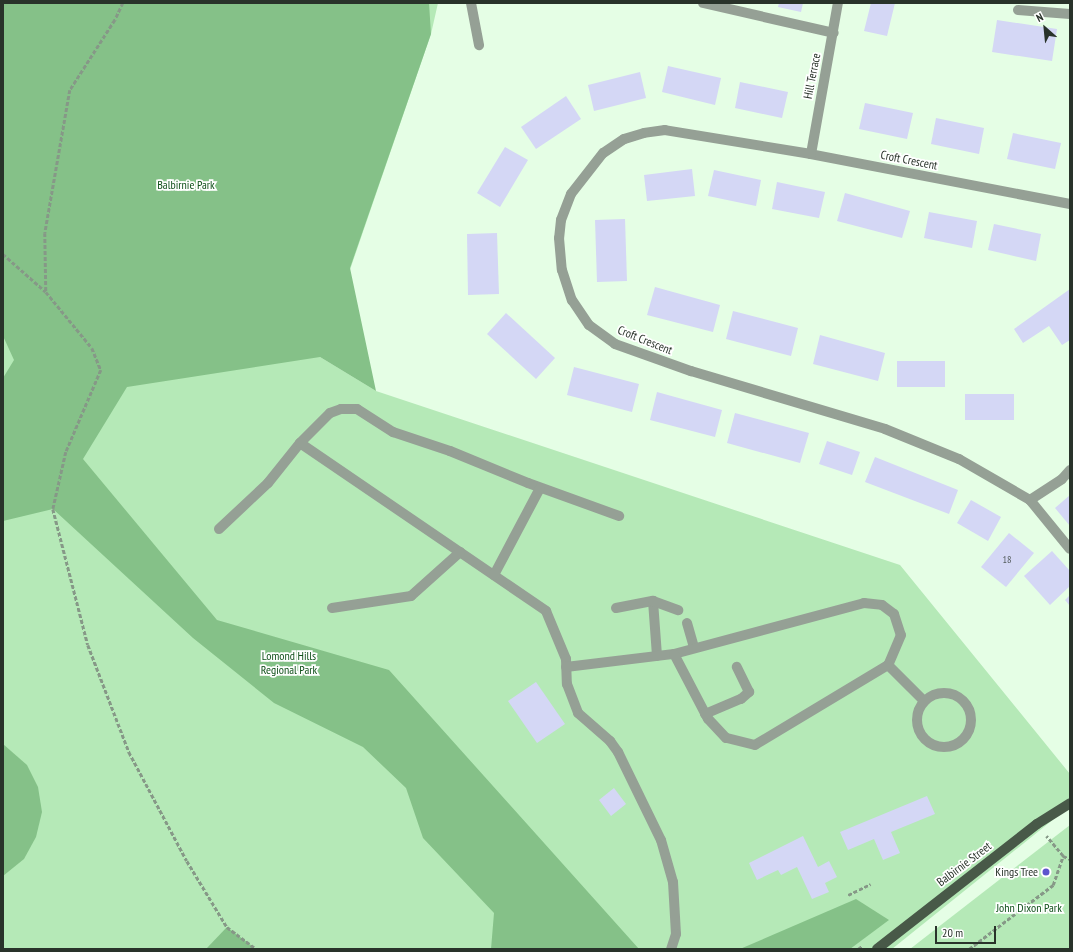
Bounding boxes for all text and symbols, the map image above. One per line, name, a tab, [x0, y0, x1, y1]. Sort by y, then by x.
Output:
north arrow	[1025, 8, 1065, 48]
text: N	[1034, 10, 1045, 25]
street label: Hill Terrace	[800, 52, 824, 100]
street label: Croft Crescent	[879, 147, 939, 173]
park label: Balbirnie Park	[157, 178, 215, 192]
street label: Croft Crescent	[616, 323, 674, 357]
house number: 18	[1003, 554, 1011, 566]
park label: Lomond Hills Regional Park	[261, 649, 317, 677]
street label: Balbirnie Street	[934, 839, 994, 889]
place label: Kings Tree	[995, 865, 1038, 879]
marker: Kings Tree	[1041, 867, 1051, 877]
park label: John Dixon Park	[996, 901, 1062, 915]
scale bar	[937, 918, 998, 944]
text: 20 m	[942, 925, 963, 940]

